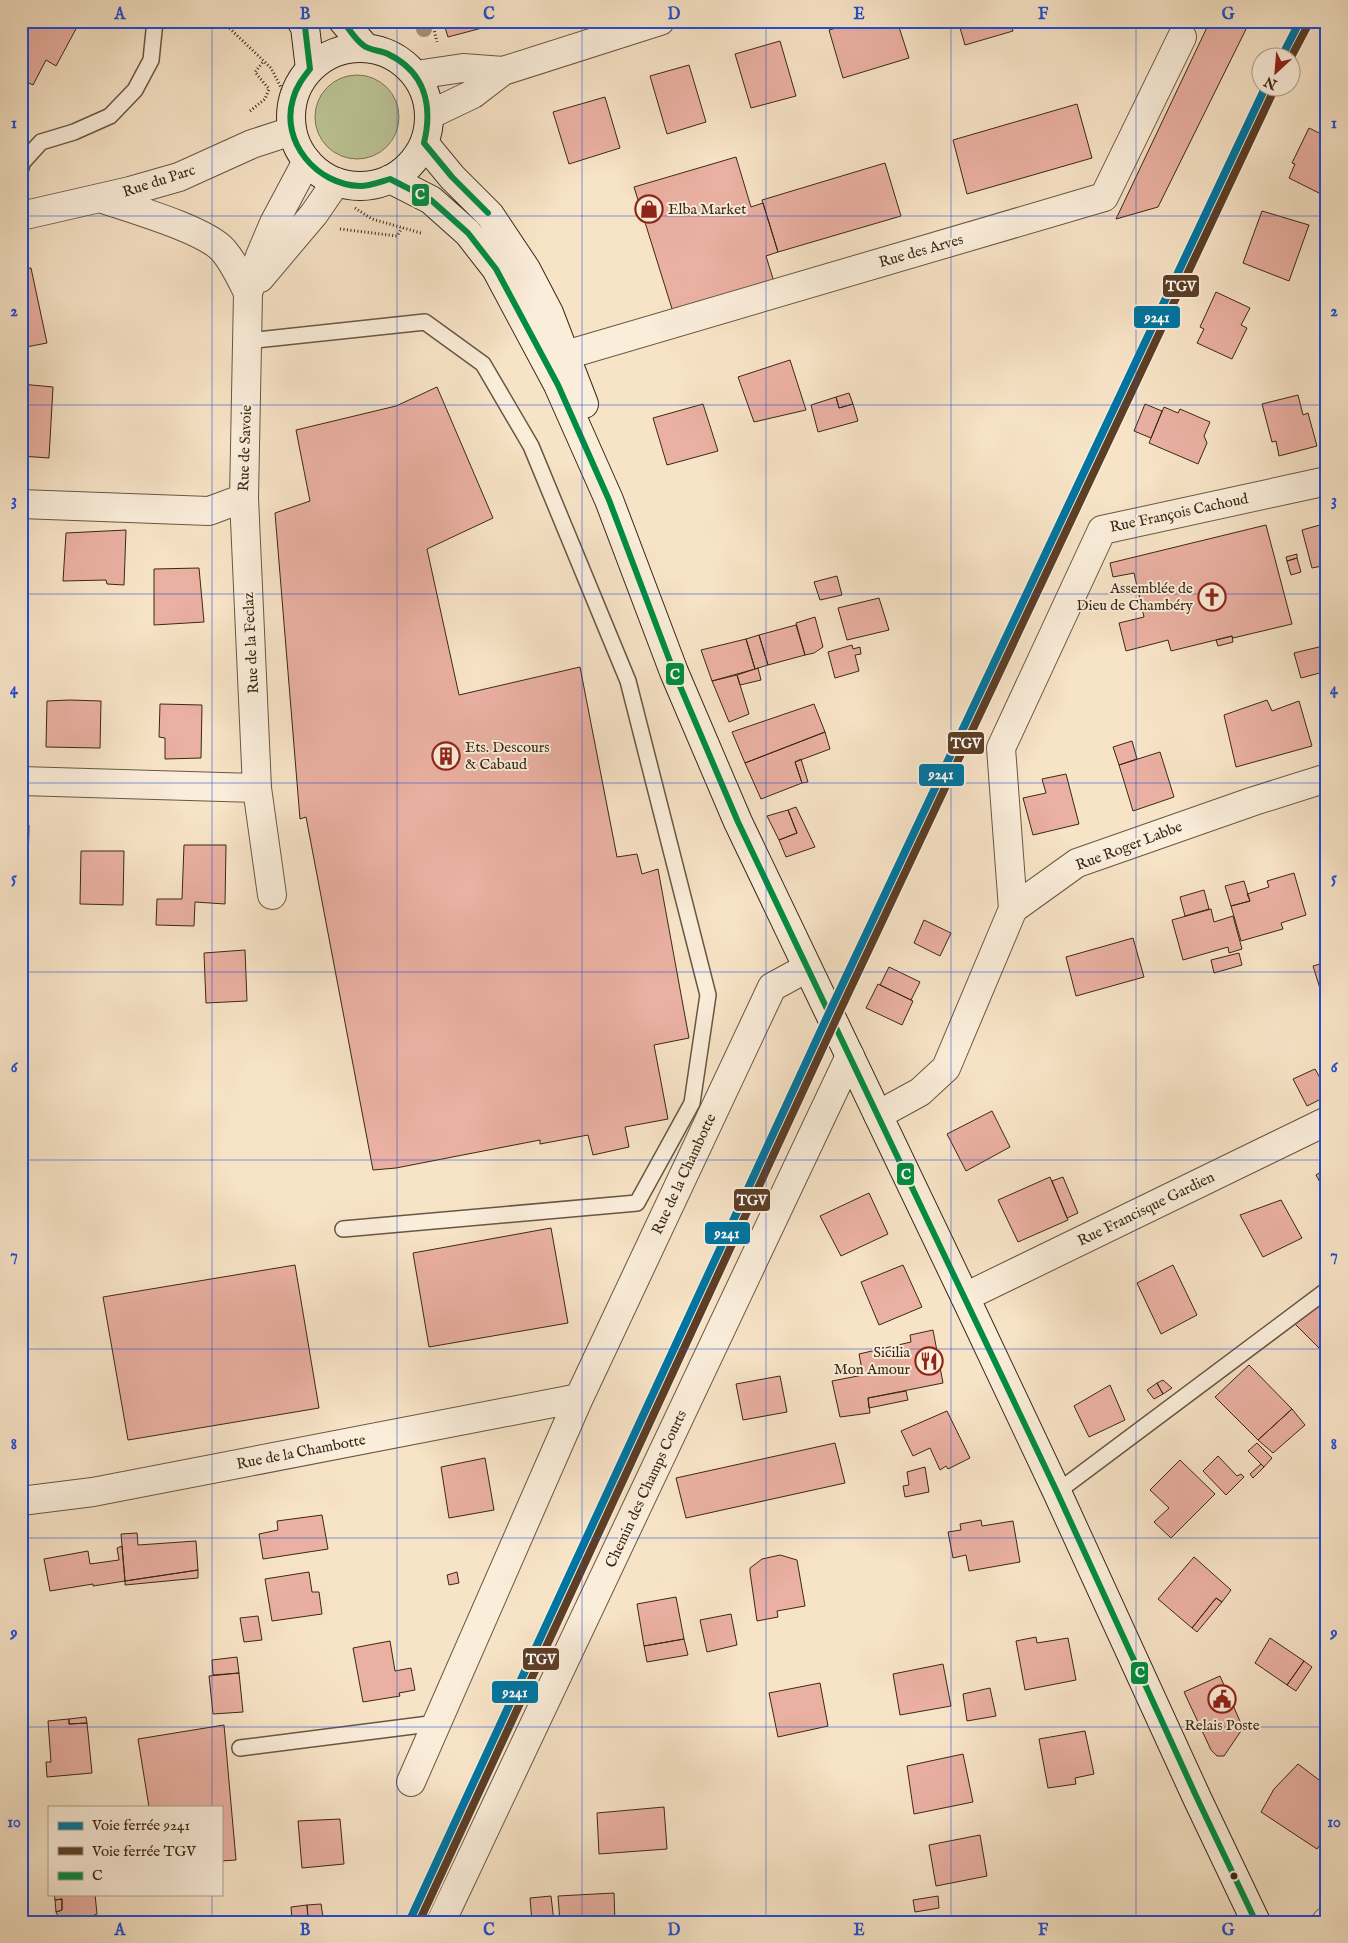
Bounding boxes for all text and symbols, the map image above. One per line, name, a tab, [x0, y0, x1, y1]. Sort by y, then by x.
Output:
text: A	[114, 5, 127, 25]
text: B	[300, 5, 311, 25]
text: C	[483, 5, 495, 25]
text: D	[668, 5, 681, 25]
text: E	[853, 5, 865, 25]
text: F	[1038, 5, 1049, 25]
text: G	[1222, 5, 1235, 25]
north arrow	[1250, 48, 1300, 98]
text: N	[1261, 72, 1281, 94]
text: 1	[11, 114, 17, 134]
text: 1	[1331, 114, 1337, 134]
street label: Rue du Parc	[120, 160, 198, 202]
line badge: C	[411, 183, 430, 207]
text: C	[415, 186, 425, 204]
shop icon: Elba Market	[634, 194, 664, 224]
place label: Elba Market	[668, 200, 746, 219]
street label: Rue des Arves	[877, 230, 965, 272]
line badge: TGV	[1162, 274, 1200, 298]
text: TGV	[1165, 278, 1197, 296]
text: 2	[10, 302, 18, 322]
text: 2	[1330, 302, 1338, 322]
line badge: 9241	[1133, 305, 1181, 329]
text: 9241	[1144, 309, 1169, 327]
street label: Rue de Savoie	[234, 404, 256, 492]
street label: Rue François Cachoud	[1108, 489, 1251, 537]
text: 3	[11, 491, 17, 511]
text: 3	[1331, 491, 1337, 511]
place label: Assemblée de Dieu de Chambéry	[1076, 579, 1194, 615]
church icon: Assemblée de Dieu de Chambéry	[1197, 582, 1227, 612]
street label: Rue de la Feclaz	[239, 592, 263, 694]
line badge: C	[665, 662, 685, 686]
text: C	[670, 666, 680, 684]
text: 4	[10, 680, 19, 700]
text: 4	[1330, 680, 1339, 700]
line badge: TGV	[947, 731, 985, 755]
text: TGV	[950, 735, 982, 753]
place label: Ets. Descours & Cabaud	[465, 738, 550, 774]
building icon: Ets. Descours & Cabaud	[431, 741, 461, 771]
line badge: 9241	[918, 763, 965, 787]
text: 9241	[928, 766, 953, 784]
street label: Rue Roger Labbe	[1073, 817, 1185, 875]
text: 5	[11, 869, 17, 889]
text: 5	[1331, 869, 1337, 889]
text: 6	[11, 1058, 19, 1078]
text: 6	[1331, 1058, 1339, 1078]
street label: Rue de la Chambotte	[648, 1110, 720, 1238]
line badge: C	[896, 1162, 915, 1186]
text: C	[901, 1166, 911, 1184]
street label: Rue Francisque Gardien	[1074, 1167, 1218, 1251]
line badge: TGV	[733, 1188, 771, 1212]
text: TGV	[736, 1192, 768, 1210]
line badge: 9241	[704, 1221, 751, 1245]
text: 9241	[714, 1225, 739, 1243]
text: 7	[10, 1246, 18, 1266]
text: 7	[1330, 1246, 1338, 1266]
place label: Sicilia Mon Amour	[834, 1343, 911, 1379]
restaurant icon: Sicilia Mon Amour	[914, 1346, 944, 1376]
street label: Chemin des Champs Courts	[601, 1407, 691, 1571]
street label: Rue de la Chambotte	[235, 1430, 367, 1474]
text: 8	[11, 1435, 17, 1455]
text: 8	[1331, 1435, 1337, 1455]
text: 9	[10, 1624, 18, 1644]
text: 9	[1330, 1624, 1338, 1644]
line badge: TGV	[522, 1647, 560, 1671]
text: TGV	[525, 1651, 557, 1669]
line badge: C	[1130, 1661, 1149, 1685]
text: C	[1135, 1664, 1145, 1682]
line badge: 9241	[491, 1680, 539, 1704]
text: 9241	[502, 1684, 527, 1702]
public building icon: Relais Poste	[1207, 1684, 1237, 1714]
place label: Relais Poste	[1184, 1716, 1260, 1735]
legend	[48, 1806, 222, 1896]
text: 10	[7, 1813, 21, 1833]
text: 10	[1327, 1813, 1341, 1833]
text: Voie ferrée 9241	[91, 1816, 190, 1835]
text: Voie ferrée TGV	[91, 1842, 197, 1861]
text: C	[92, 1866, 103, 1885]
unlabelled marker	[1229, 1871, 1239, 1881]
text: A	[114, 1921, 127, 1941]
text: B	[300, 1921, 311, 1941]
text: C	[483, 1921, 495, 1941]
text: D	[668, 1921, 681, 1941]
text: E	[853, 1921, 865, 1941]
text: F	[1038, 1921, 1049, 1941]
text: G	[1222, 1921, 1235, 1941]

